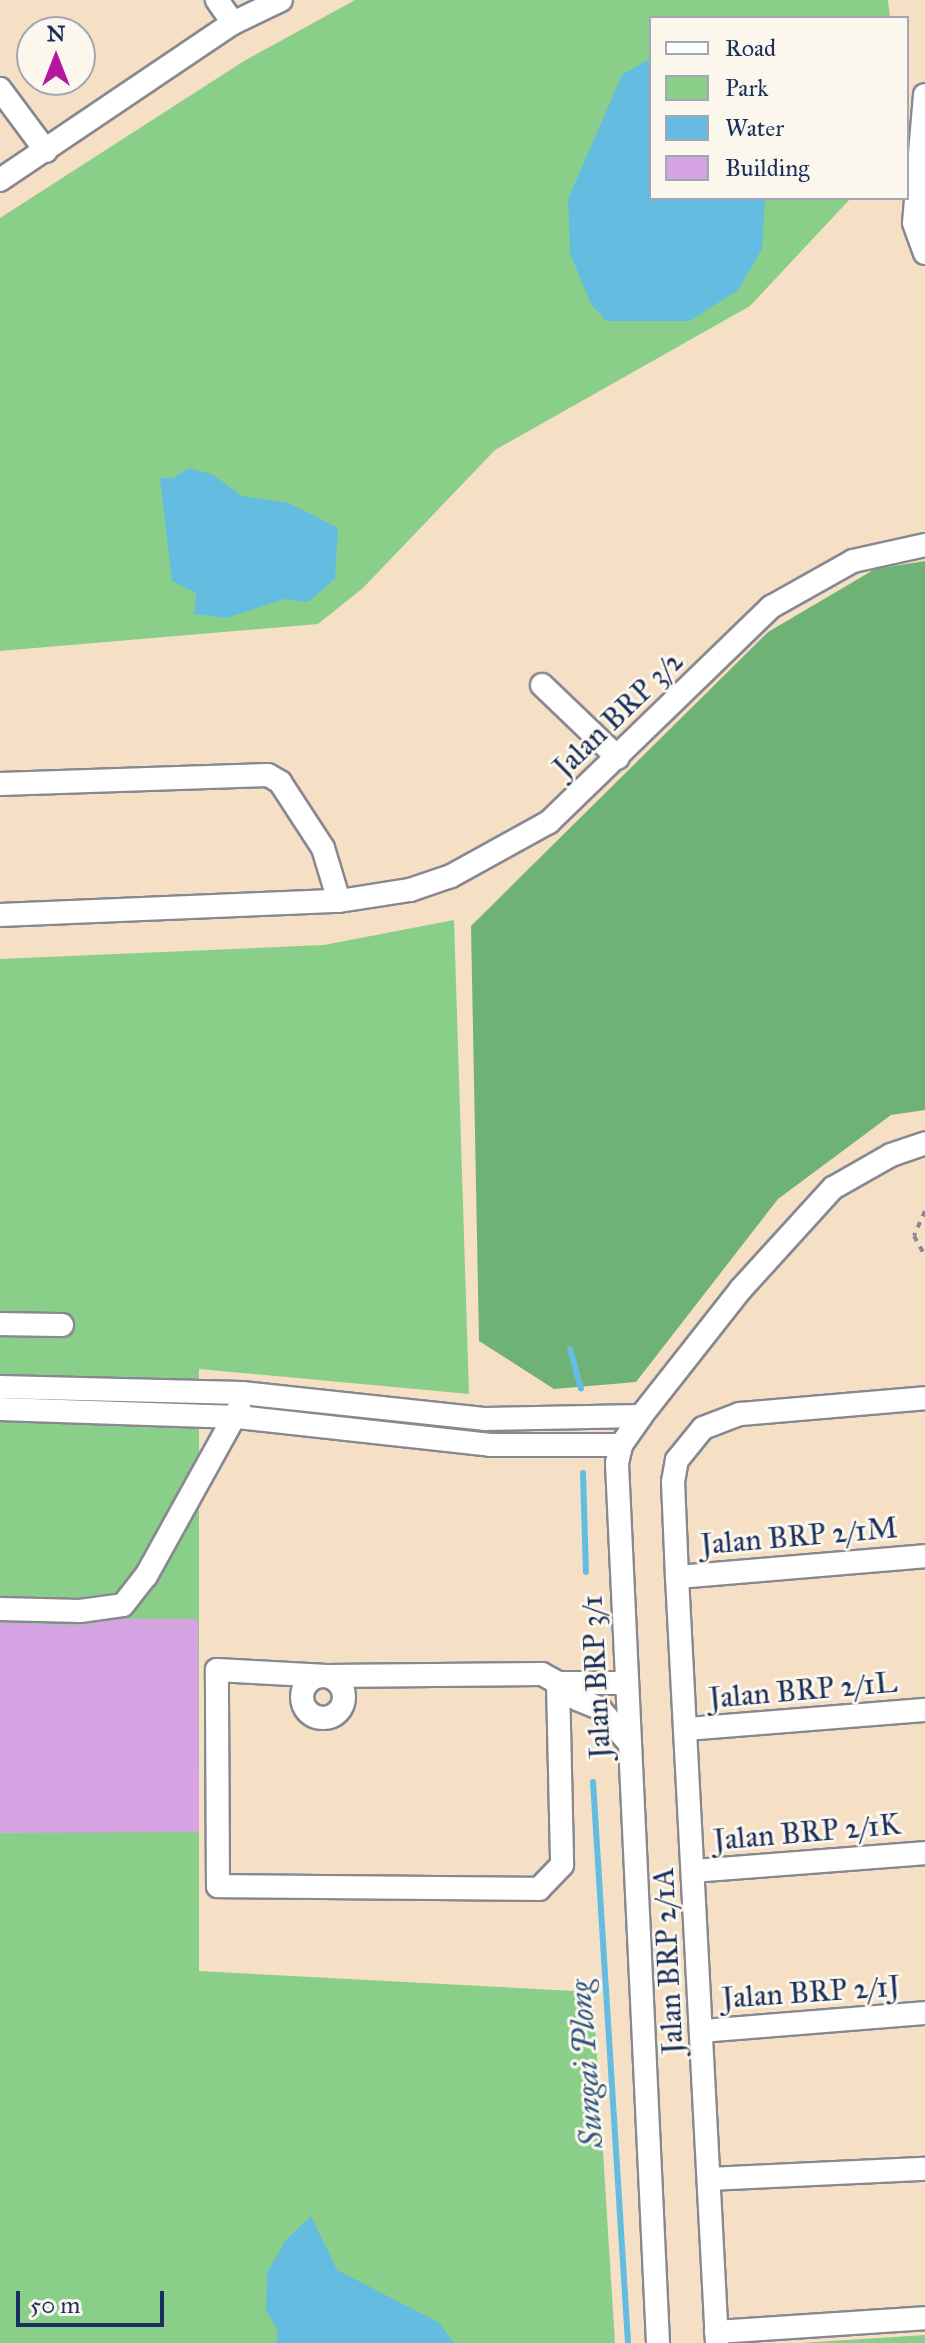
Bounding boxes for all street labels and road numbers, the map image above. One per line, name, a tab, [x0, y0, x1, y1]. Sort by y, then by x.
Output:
street label: Jalan BRP 3/2	[545, 643, 691, 785]
street label: Jalan BRP 2/1M	[699, 1509, 899, 1563]
street label: Jalan BRP 3/1	[574, 1594, 618, 1760]
street label: Jalan BRP 2/1L	[707, 1664, 899, 1716]
street label: Jalan BRP 2/1K	[712, 1806, 902, 1858]
street label: Jalan BRP 2/1A	[645, 1867, 691, 2055]
street label: Jalan BRP 2/1J	[721, 1968, 901, 2016]

